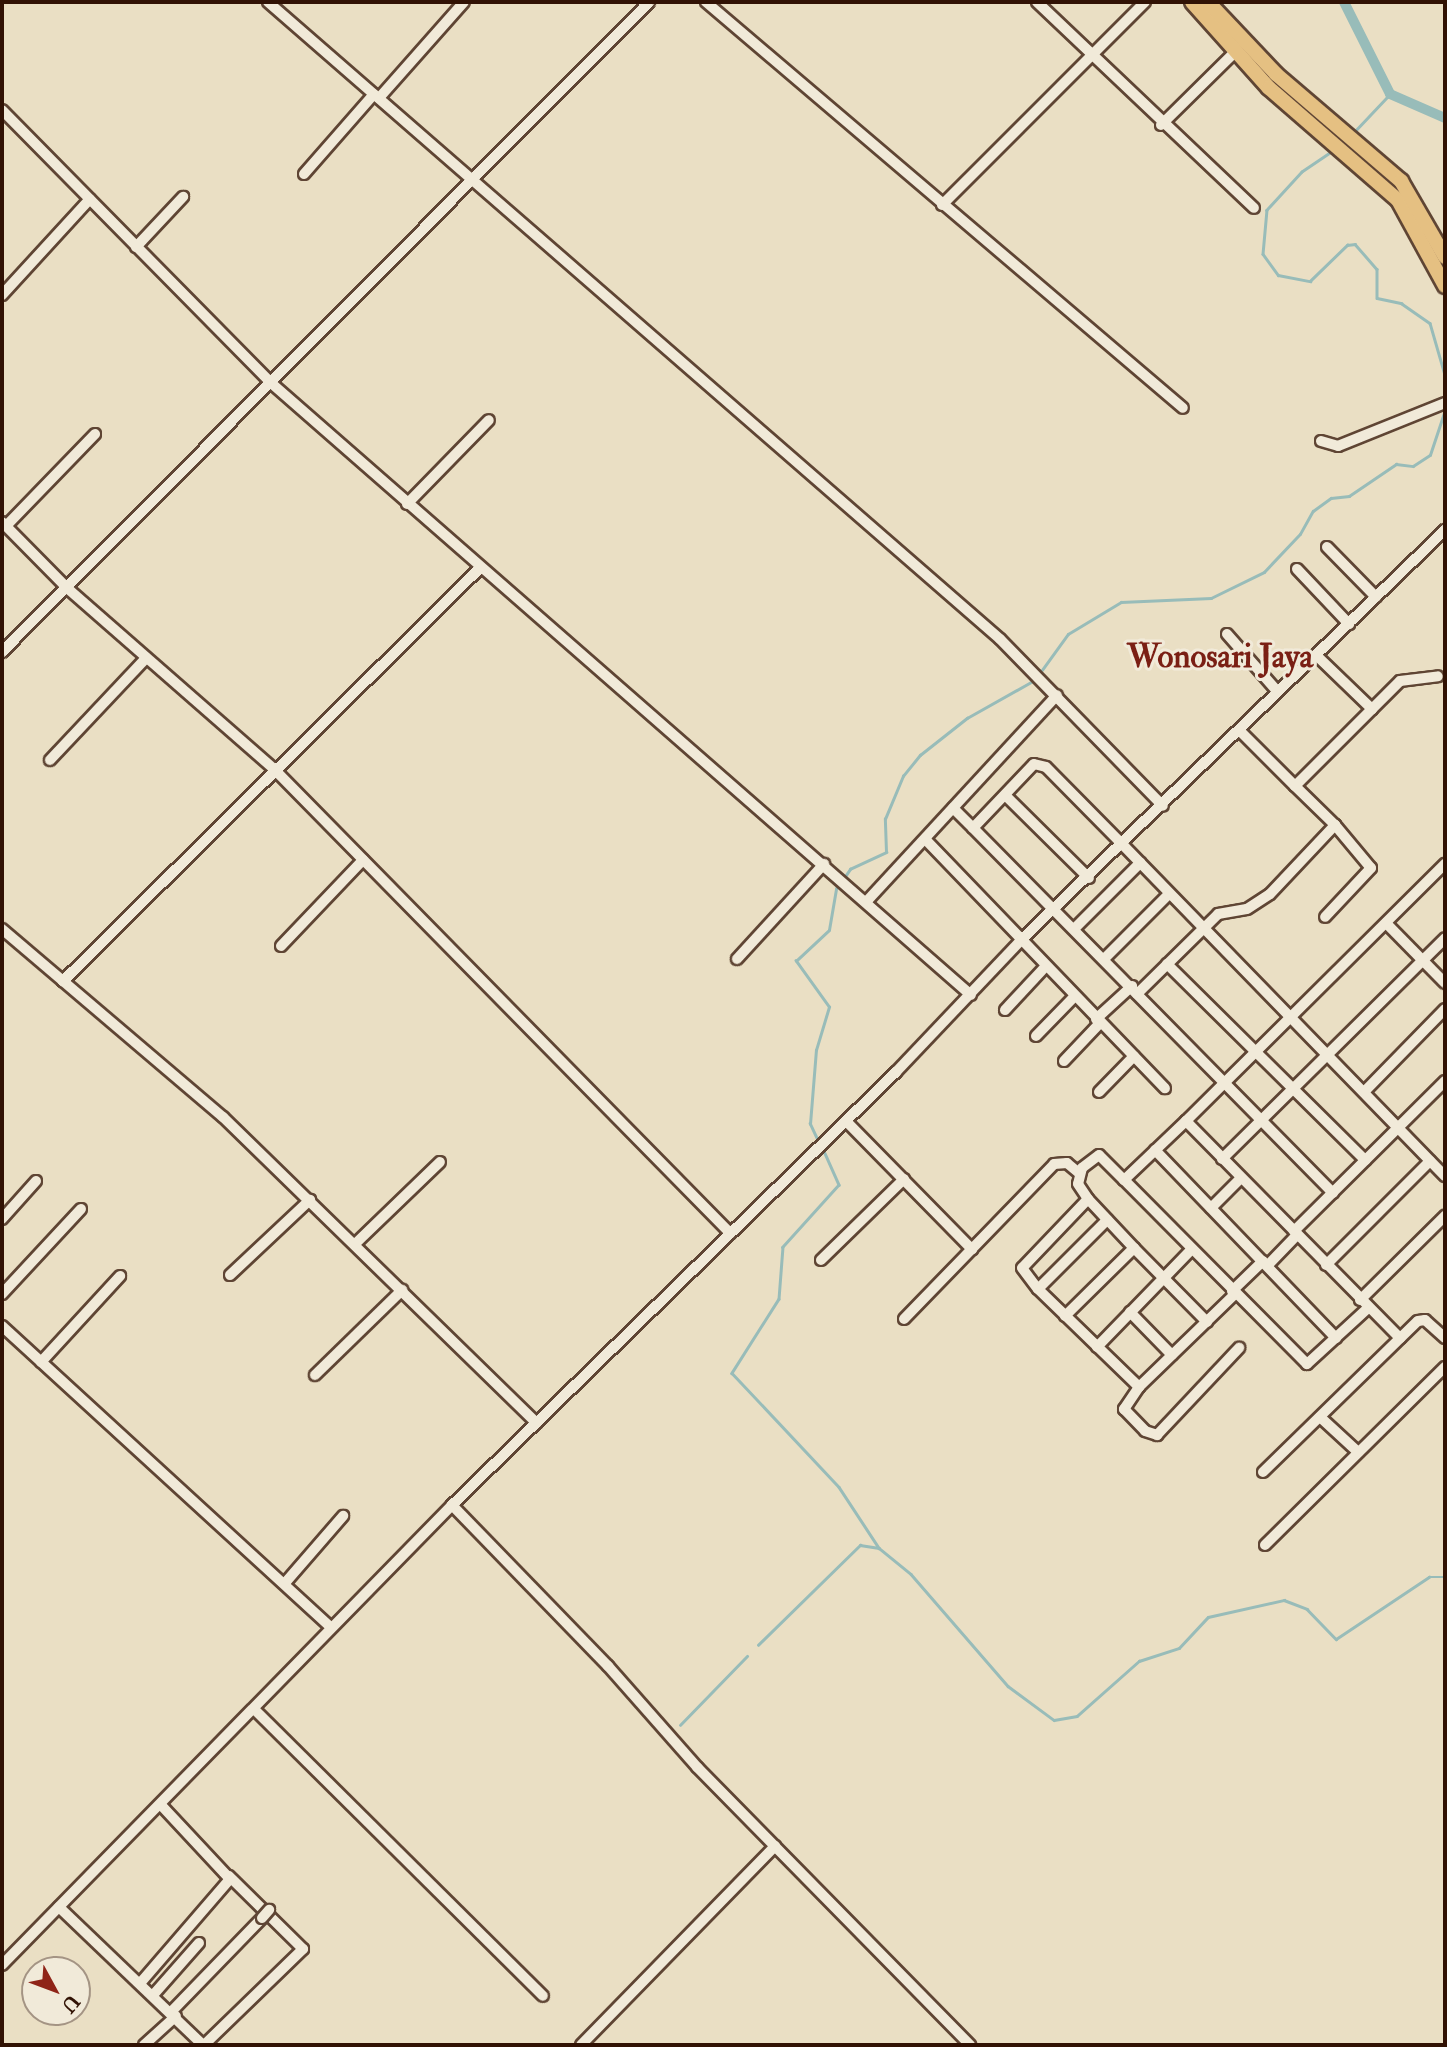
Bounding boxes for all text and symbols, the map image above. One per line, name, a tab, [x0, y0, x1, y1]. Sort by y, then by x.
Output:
district label: Wonosari Jaya	[1127, 637, 1313, 677]
north arrow	[21, 1956, 91, 2026]
text: U	[56, 1990, 85, 2017]

